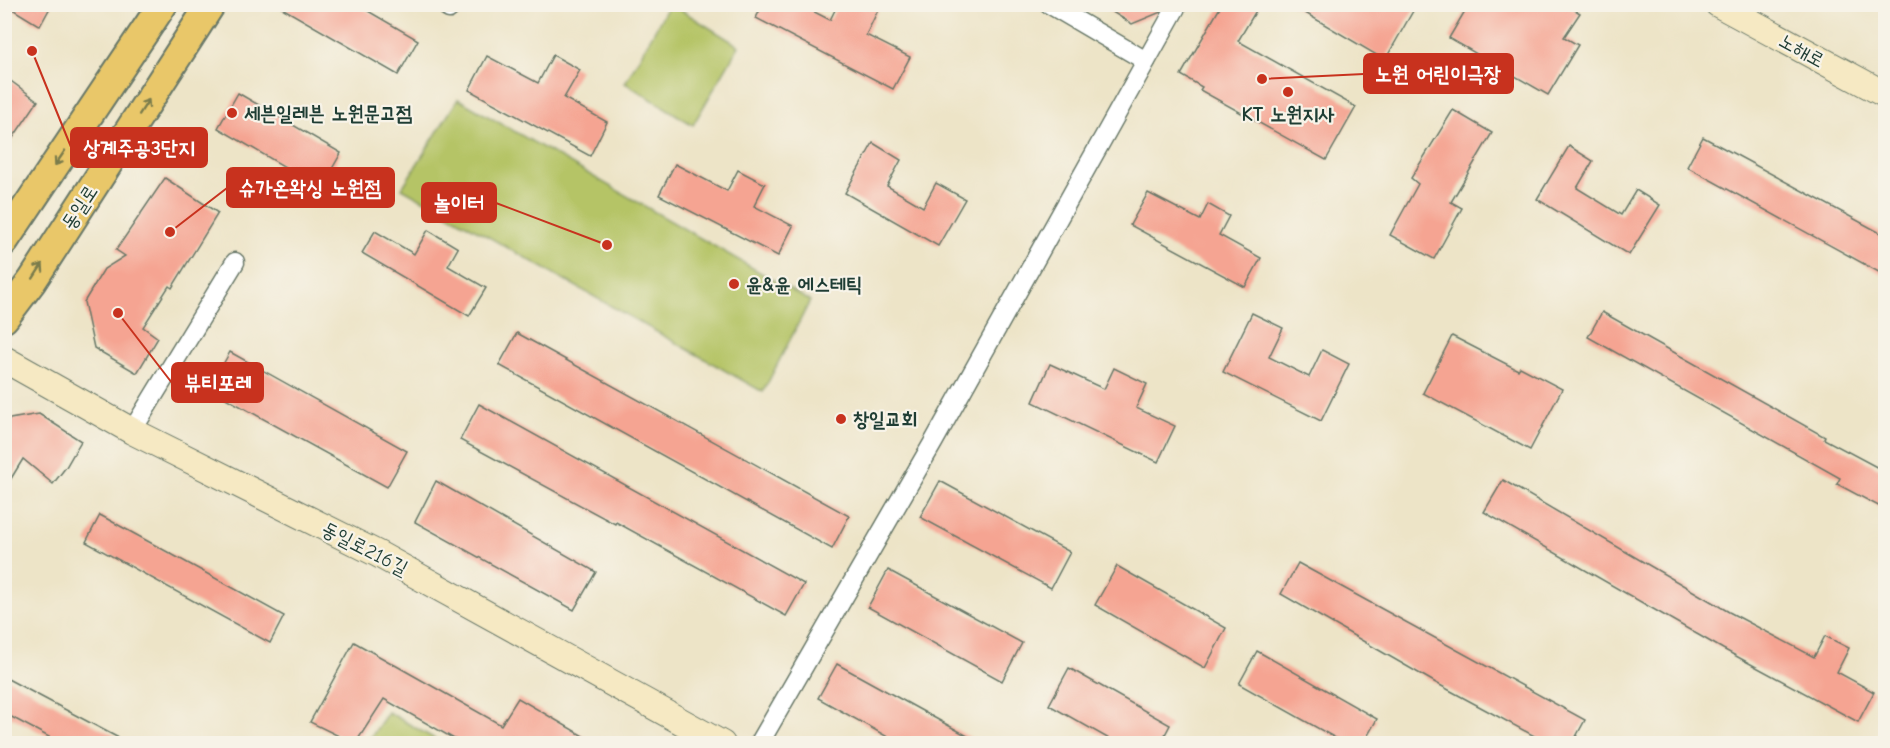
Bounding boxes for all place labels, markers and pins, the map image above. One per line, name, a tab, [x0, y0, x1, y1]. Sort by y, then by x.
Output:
callout: 노원 어린이극장	[1364, 54, 1513, 93]
marker: KT 노원지사	[1281, 85, 1295, 99]
place label: 세븐일레븐 노원문고점	[244, 102, 412, 125]
place label: KT 노원지사	[1241, 103, 1335, 126]
marker: 세븐일레븐 노원문고점	[225, 106, 239, 120]
callout: 상계주공3단지	[71, 128, 207, 167]
callout: 슈가온왁싱 노원점	[227, 168, 394, 207]
callout: 놀이터	[422, 183, 496, 222]
place label: 윤&윤 에스테틱	[746, 273, 862, 296]
marker: 윤&윤 에스테틱	[727, 277, 741, 291]
callout: 뷰티포레	[172, 363, 263, 402]
place label: 창일교회	[853, 408, 917, 431]
marker: 창일교회	[834, 412, 848, 426]

